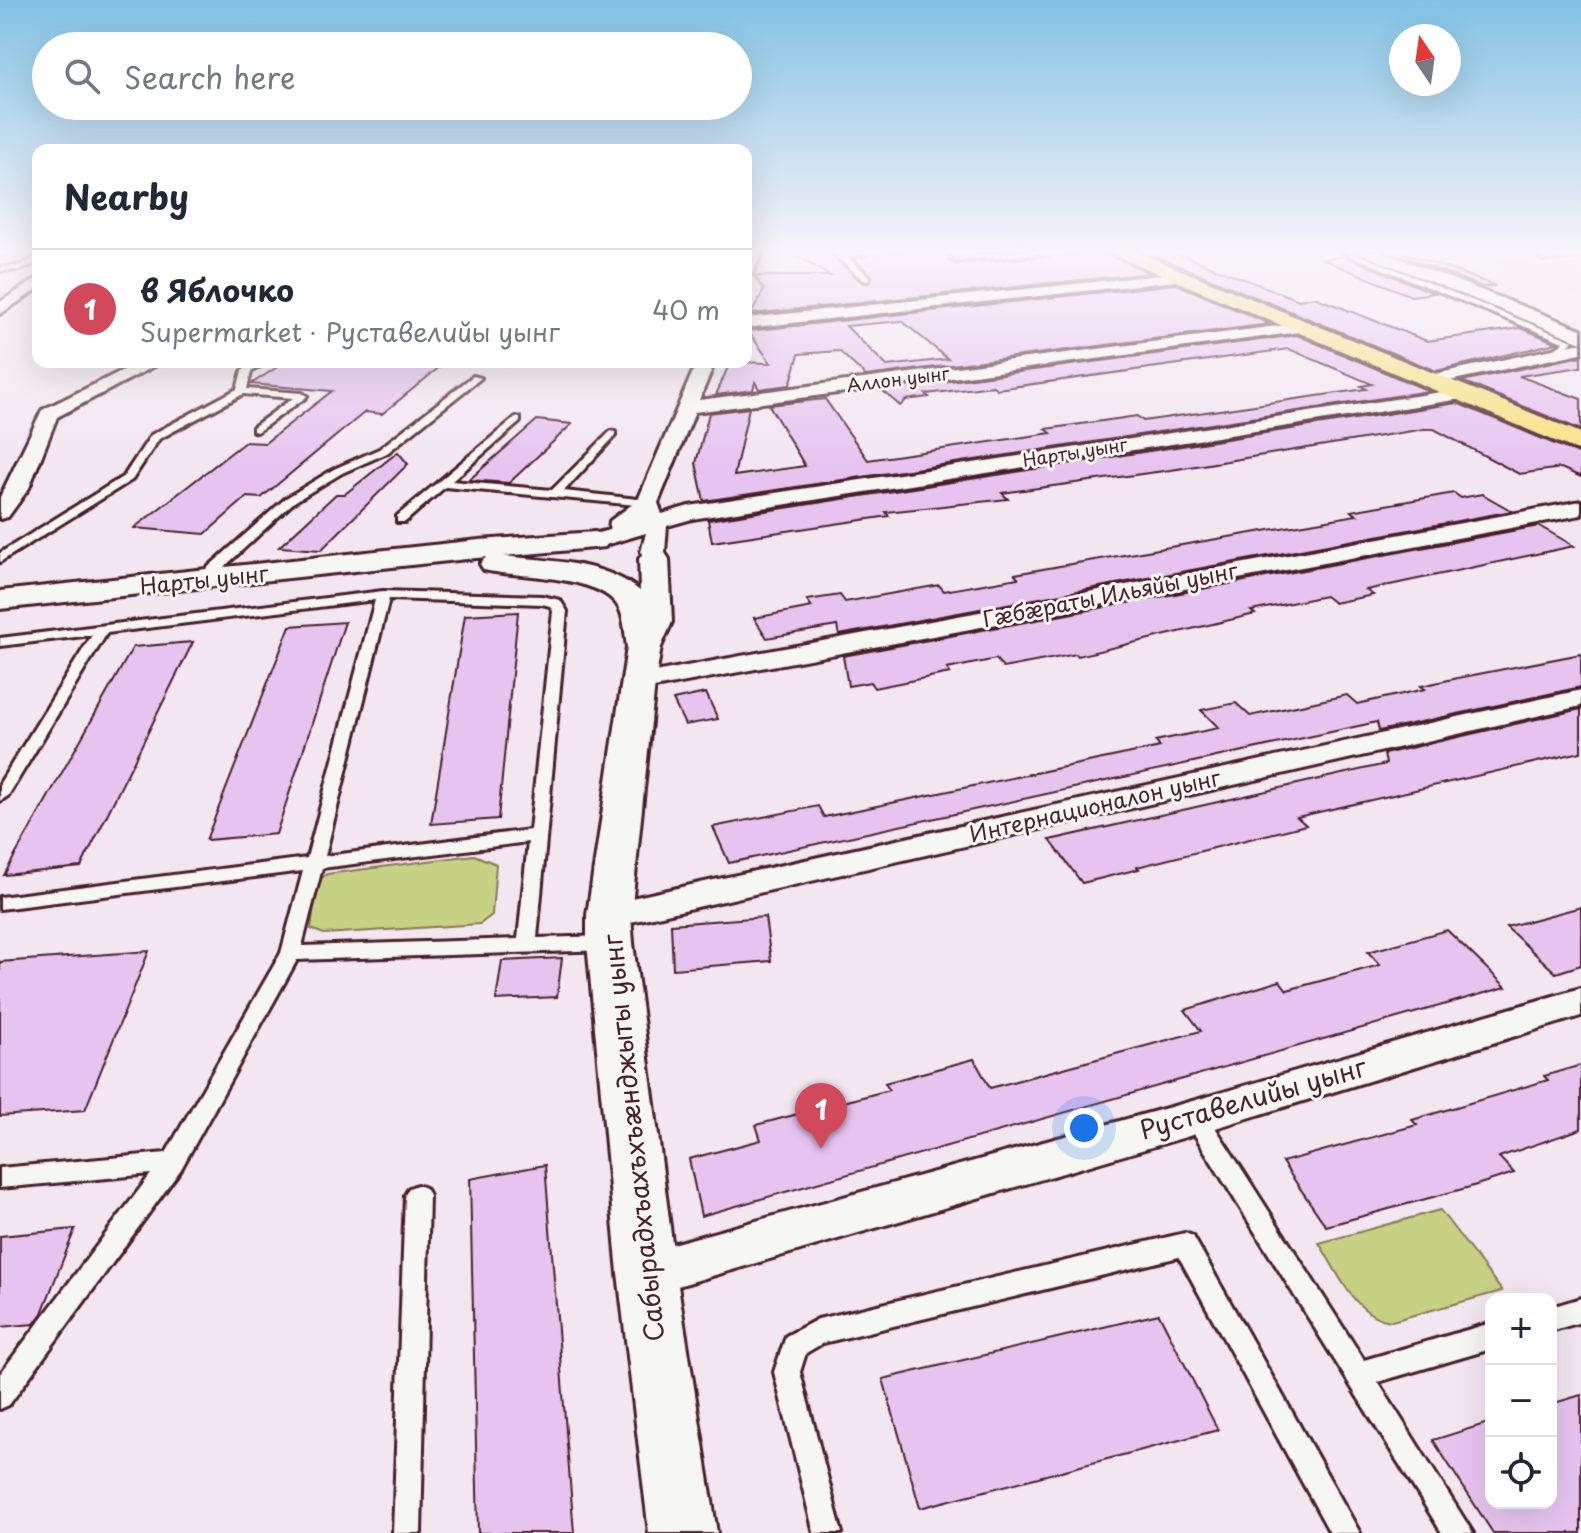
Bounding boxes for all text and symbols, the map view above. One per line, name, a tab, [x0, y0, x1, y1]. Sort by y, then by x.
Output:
north arrow	[1389, 24, 1461, 96]
search box	[32, 32, 752, 120]
icon: search	[60, 54, 104, 98]
text: Search here	[124, 54, 296, 99]
text: Nearby	[64, 170, 189, 222]
text: в Яблочко	[140, 267, 294, 312]
text: 1	[84, 290, 96, 329]
text: 40 m	[652, 290, 720, 329]
text: Supermarket · Руставелийы уынг	[140, 312, 560, 351]
street label: Аллон уынг	[845, 359, 952, 398]
street label: Нарты уынг	[1020, 430, 1130, 473]
street label: Гæбæраты Ильяйы уынг	[979, 552, 1241, 634]
street label: Нарты уынг	[138, 555, 271, 602]
street label: Интернационалон уынг	[966, 759, 1225, 849]
street label: Сабырадхъахъхъæнджыты уынг	[592, 932, 673, 1344]
street label: Руставелийы уынг	[1135, 1046, 1371, 1149]
pin: 1	[795, 1083, 847, 1149]
your location	[1064, 1108, 1104, 1148]
map controls	[1485, 1293, 1557, 1509]
button: +	[1485, 1293, 1557, 1365]
button: −	[1485, 1365, 1557, 1437]
button: locate	[1485, 1437, 1557, 1509]

